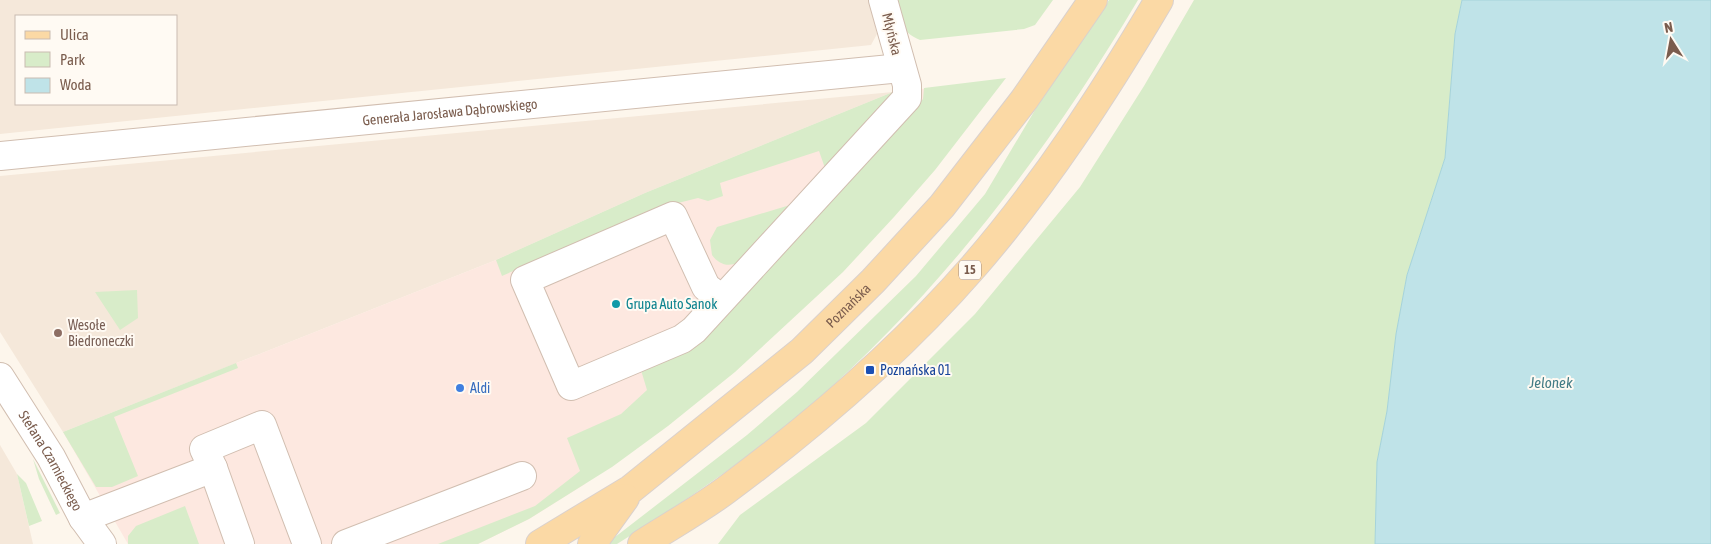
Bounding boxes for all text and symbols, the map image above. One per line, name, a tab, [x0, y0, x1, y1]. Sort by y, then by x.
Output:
street label: Młyńska	[879, 11, 905, 57]
legend	[15, 15, 178, 105]
north arrow	[1646, 15, 1696, 65]
text: N	[1663, 19, 1674, 36]
text: Ulica	[60, 26, 89, 43]
text: Park	[60, 51, 85, 68]
text: Woda	[60, 76, 92, 93]
street label: Generała Jarosława Dąbrowskiego	[362, 96, 538, 129]
road number: 15	[959, 260, 981, 280]
street label: Poznańska	[823, 280, 874, 331]
place label: Grupa Auto Sanok	[626, 296, 717, 312]
marker: Grupa Auto Sanok	[610, 298, 622, 310]
place label: Wesołe Biedroneczki	[68, 317, 134, 349]
marker: Wesołe Biedroneczki	[52, 327, 64, 339]
place label: Poznańska 01	[880, 362, 951, 378]
marker: Poznańska 01	[864, 364, 876, 376]
water label: Jelonek	[1528, 374, 1573, 391]
place label: Aldi	[470, 380, 490, 396]
marker: Aldi	[454, 382, 466, 394]
street label: Stefana Czarnieckiego	[16, 408, 86, 514]

